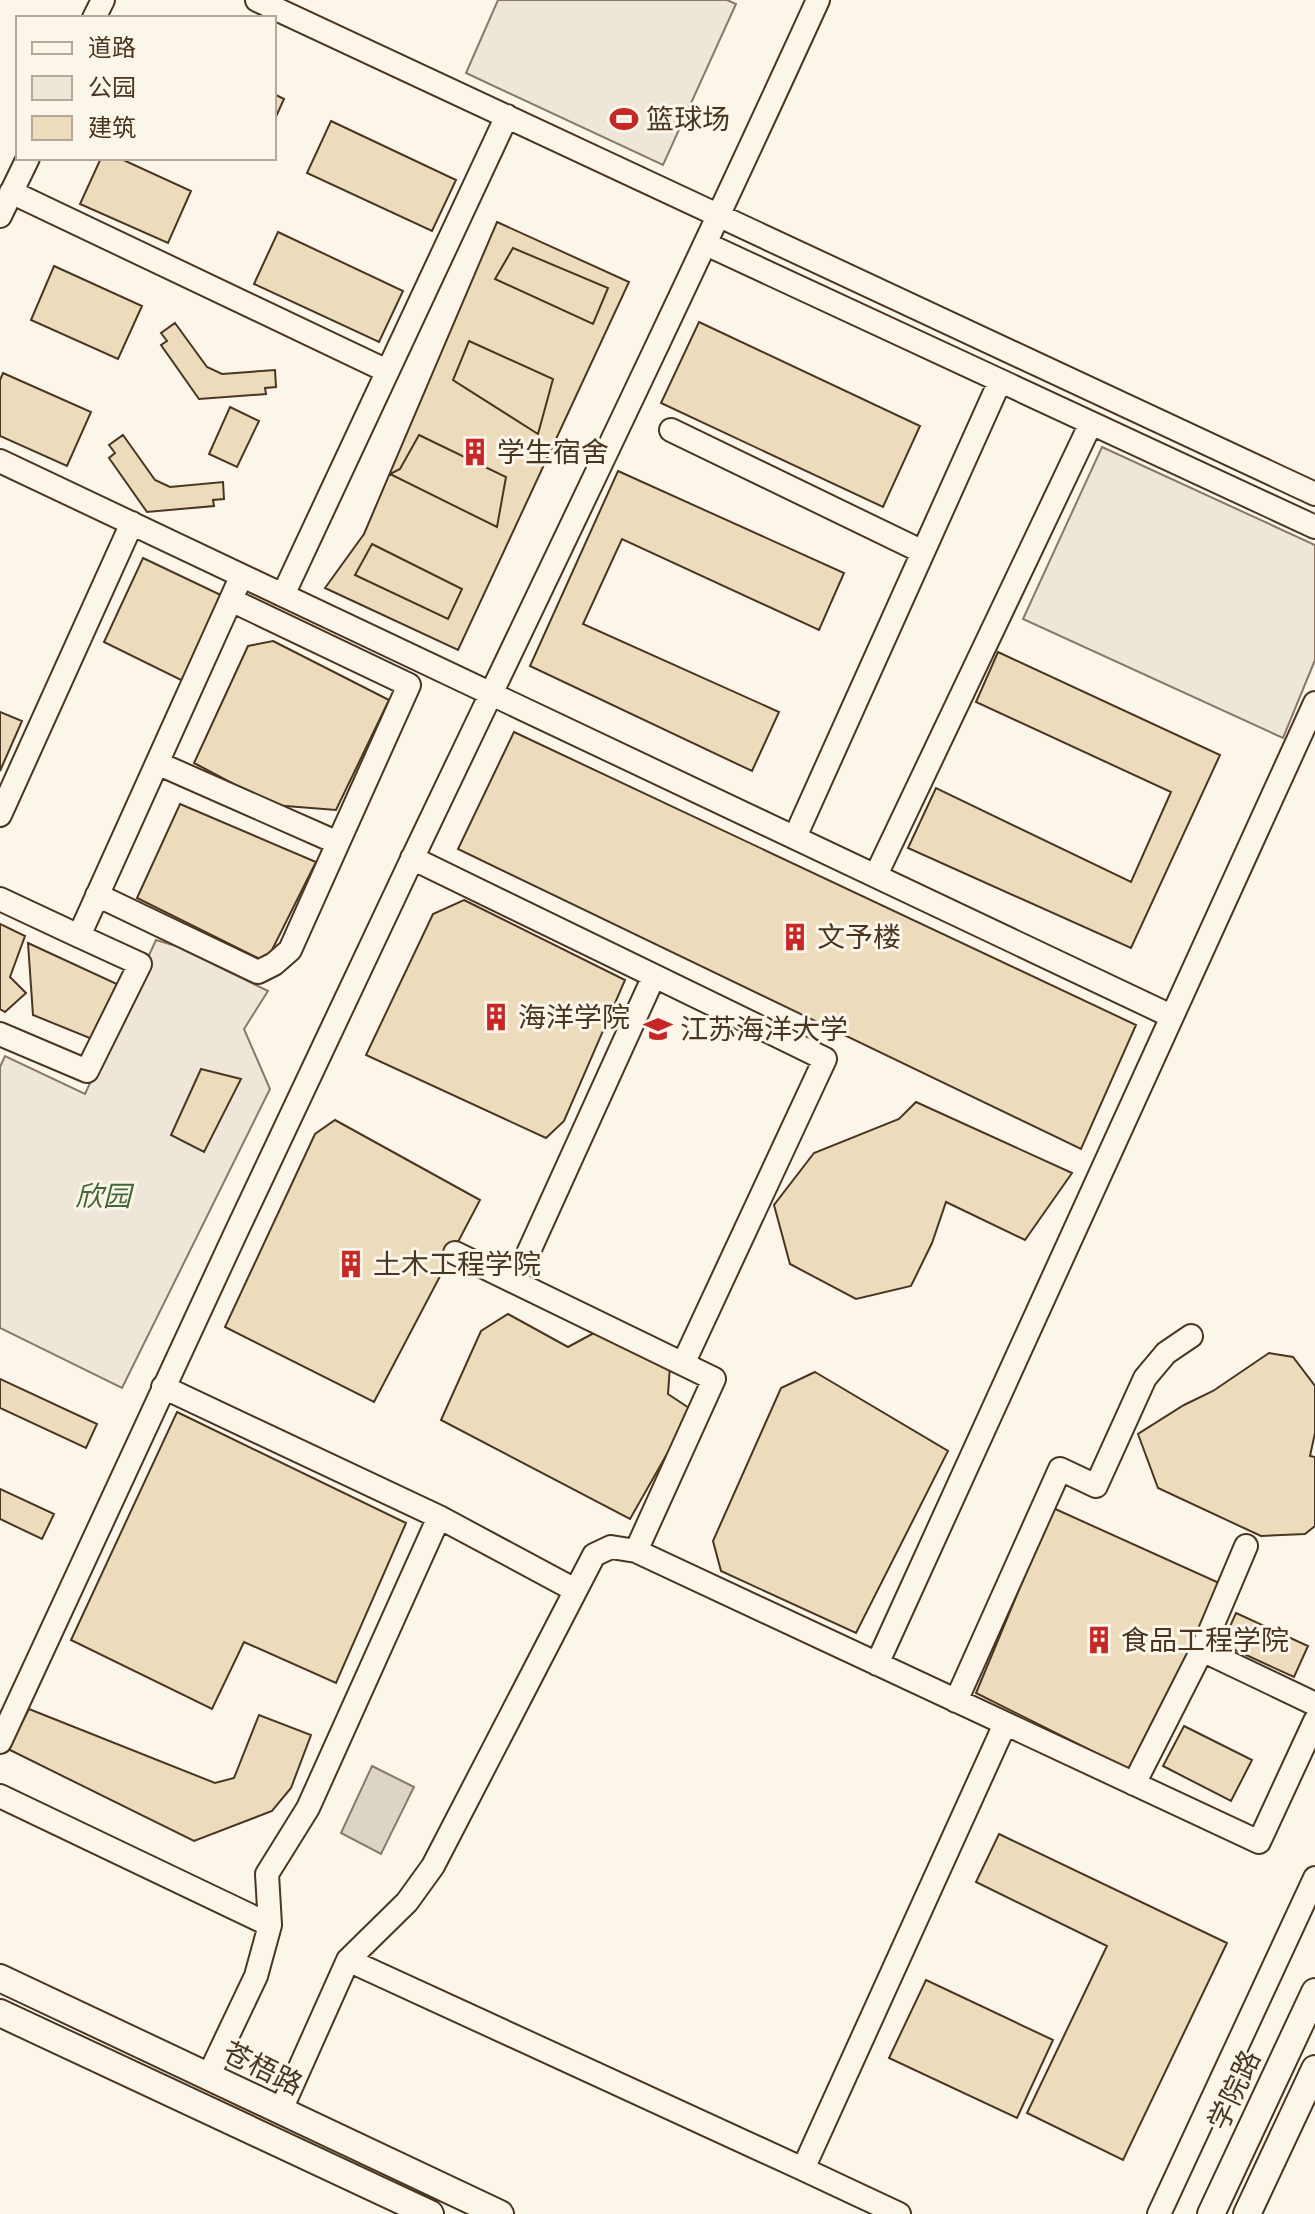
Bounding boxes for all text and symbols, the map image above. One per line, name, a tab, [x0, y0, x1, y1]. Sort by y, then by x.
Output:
legend	[16, 16, 276, 160]
text: 道路	[88, 28, 136, 63]
text: 公园	[88, 68, 136, 103]
place label: 篮球场	[646, 96, 730, 138]
sports icon: 篮球场	[609, 104, 639, 134]
text: 建筑	[88, 108, 136, 143]
place label: 学生宿舍	[497, 429, 609, 471]
building icon: 学生宿舍	[460, 437, 490, 467]
place label: 文予楼	[817, 914, 901, 956]
building icon: 文予楼	[780, 922, 810, 952]
place label: 海洋学院	[518, 994, 630, 1036]
building icon: 海洋学院	[481, 1002, 511, 1032]
place label: 江苏海洋大学	[680, 1006, 848, 1048]
school or university icon: 江苏海洋大学	[643, 1014, 673, 1044]
park label: 欣园	[75, 1173, 135, 1215]
place label: 土木工程学院	[373, 1241, 541, 1283]
building icon: 土木工程学院	[336, 1249, 366, 1279]
place label: 食品工程学院	[1121, 1617, 1289, 1659]
building icon: 食品工程学院	[1084, 1625, 1114, 1655]
street label: 苍梧路	[217, 2029, 311, 2103]
street label: 学院路	[1195, 2042, 1269, 2136]

